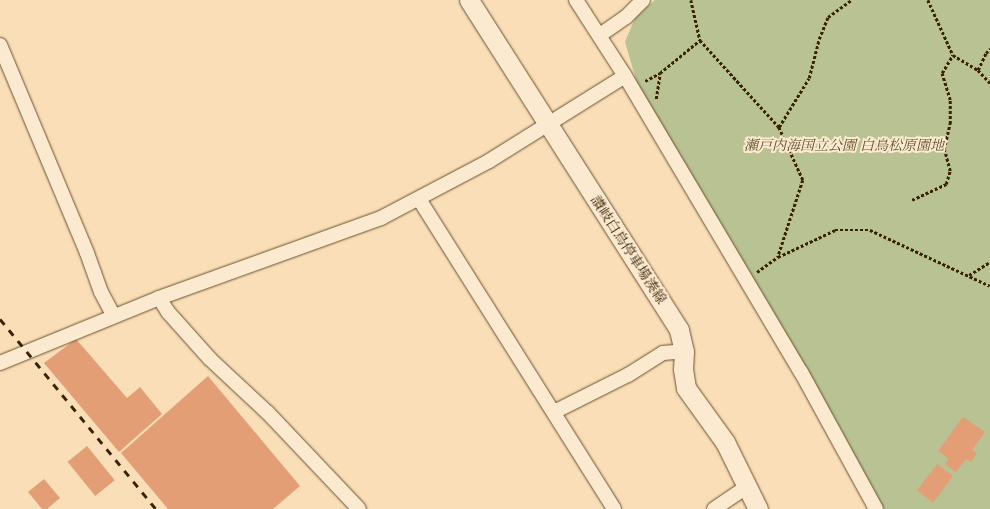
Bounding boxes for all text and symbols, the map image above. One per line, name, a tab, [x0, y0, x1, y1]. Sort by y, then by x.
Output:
park label: 瀬戸内海国立公園 白鳥松原園地	[744, 138, 944, 154]
street label: 讃岐白鳥停車場湊線	[587, 193, 669, 307]

